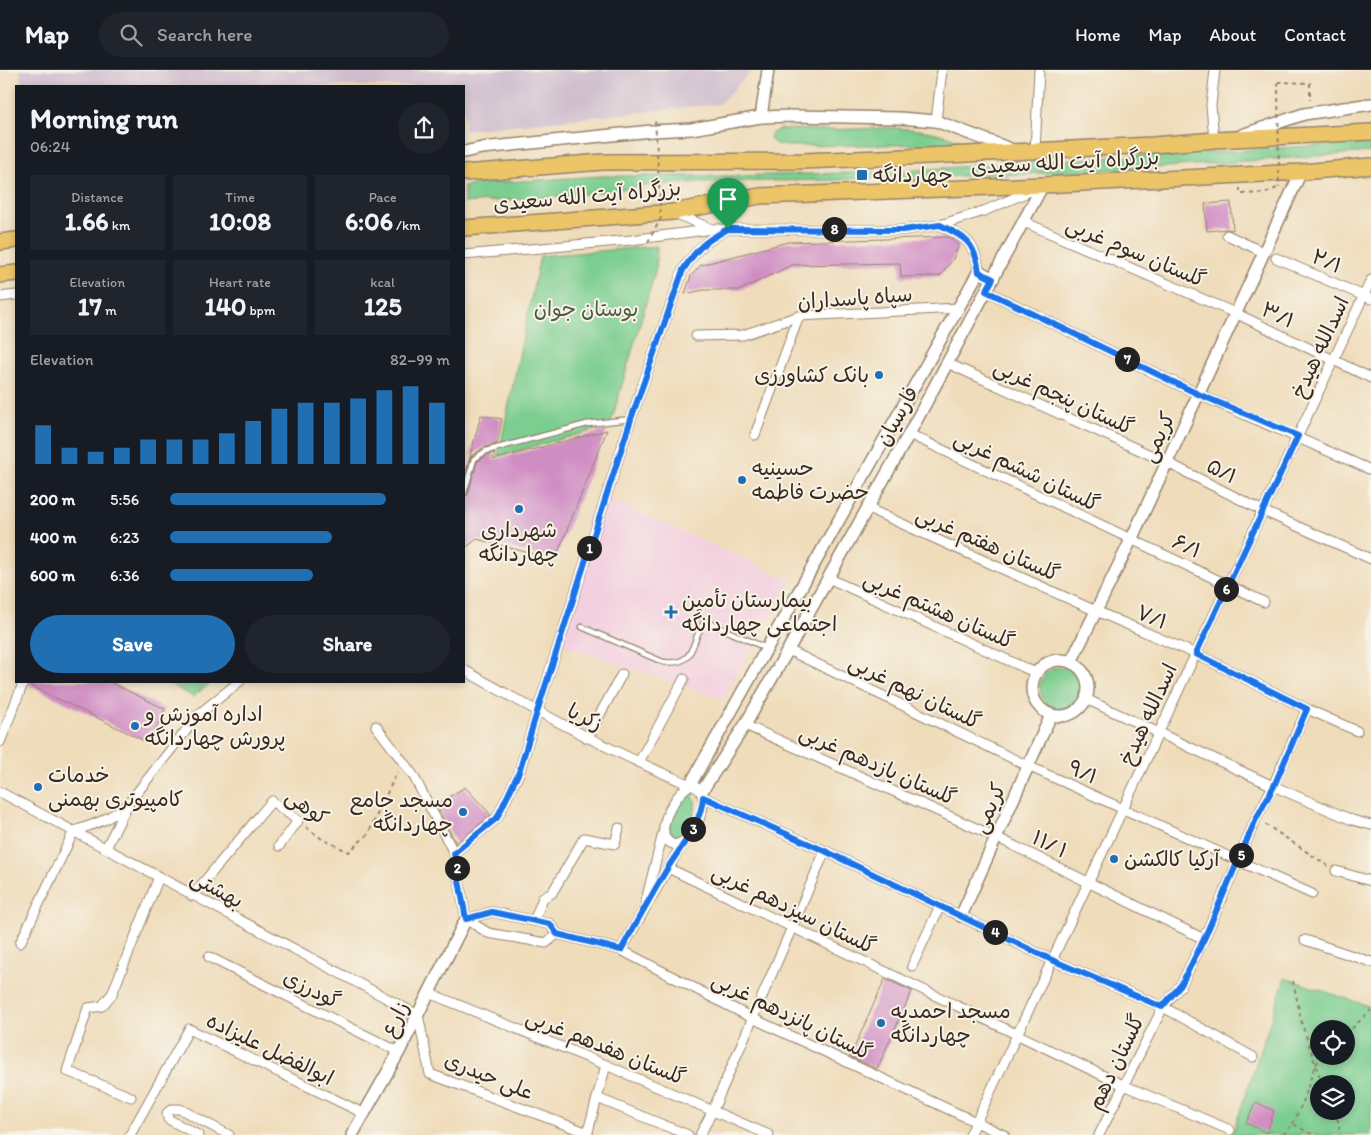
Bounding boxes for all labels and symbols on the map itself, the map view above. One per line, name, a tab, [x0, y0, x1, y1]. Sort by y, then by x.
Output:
street label: بزرگراه آیت الله سعیدی	[970, 144, 1160, 180]
place label: چهاردانگه	[873, 162, 953, 188]
marker: چهاردانگه	[855, 168, 869, 182]
street label: بزرگراه آیت الله سعیدی	[492, 175, 682, 217]
pin	[707, 178, 749, 229]
street label: گلستان سوم غربی	[1061, 211, 1210, 296]
pin: 8	[822, 216, 846, 242]
street label: ۲/۱	[1308, 243, 1346, 278]
street label: سپاه پاسداران	[797, 281, 913, 315]
street label: اسدالله هیدخ	[1285, 292, 1356, 402]
park label: بوستان جوان	[534, 296, 638, 322]
street label: ۳/۱	[1258, 296, 1299, 333]
pin: 7	[1114, 346, 1140, 372]
street label: گلستان پنجم غربی	[988, 353, 1138, 444]
place label: بانک کشاورزی	[754, 362, 869, 388]
marker: بانک کشاورزی	[873, 369, 885, 381]
street label: فارسیان	[870, 382, 923, 450]
street label: کریمی	[1135, 408, 1182, 467]
street label: گلستان ششم غربی	[949, 424, 1104, 520]
street label: ۵/۱	[1203, 452, 1242, 489]
place label: حسینیه حضرت فاطمه	[752, 455, 869, 504]
marker: حسینیه حضرت فاطمه	[736, 474, 748, 486]
street label: گلستان هفتم غربی	[911, 501, 1064, 590]
marker: شهرداری چهاردانگه	[513, 503, 525, 515]
place label: شهرداری چهاردانگه	[479, 517, 559, 567]
street label: ۶/۱	[1169, 528, 1206, 563]
pin: 1	[576, 536, 602, 560]
street label: گلستان هشتم غربی	[858, 565, 1019, 658]
pin: 6	[1214, 576, 1238, 602]
place label: بیمارستان تأمین اجتماعی چهاردانگه	[682, 587, 837, 638]
street label: ۷/۱	[1133, 599, 1171, 634]
marker: بیمارستان تأمین اجتماعی چهاردانگه	[664, 605, 678, 619]
street label: گلستان نهم غربی	[843, 649, 985, 738]
street label: اسدالله هیدخ	[1113, 659, 1184, 769]
street label: زکریا	[564, 697, 607, 736]
place label: اداره آموزش و پرورش چهاردانگه	[143, 701, 286, 751]
street label: گلستان یازدهم غربی	[794, 719, 960, 814]
marker: اداره آموزش و پرورش چهاردانگه	[129, 720, 141, 732]
street label: ۹/۱	[1065, 754, 1102, 789]
place label: خدمات کامپیوتری بهمنی	[48, 762, 183, 813]
street label: کریمی	[966, 779, 1013, 838]
marker: خدمات کامپیوتری بهمنی	[32, 781, 44, 793]
street label: کوهی	[280, 783, 334, 832]
place label: مسجد جامع چهاردانگه	[350, 787, 453, 837]
marker: مسجد جامع چهاردانگه	[457, 806, 469, 818]
pin: 3	[680, 816, 706, 842]
street label: ۱۱/ ۱	[1028, 824, 1072, 863]
pin: 5	[1228, 842, 1254, 868]
place label: آرکیا کالکشن	[1124, 846, 1220, 871]
marker: آرکیا کالکشن	[1108, 853, 1120, 865]
pin: 2	[444, 856, 470, 880]
street label: گلستان سیزدهم غربی	[706, 858, 880, 963]
street label: بهشتی	[186, 864, 248, 915]
pin: 4	[982, 920, 1008, 944]
street label: گودرزی	[279, 964, 345, 1014]
street label: گلستان پانزدهم غربی	[706, 966, 876, 1069]
street label: زارع	[375, 997, 417, 1042]
place label: مسجد احمدیه چهاردانگه	[891, 998, 1011, 1048]
street label: گلستان هفدهم غربی	[521, 1003, 690, 1094]
street label: ابوالفضل علیزاده	[202, 1007, 338, 1091]
street label: گلستان دهم	[1082, 1010, 1153, 1115]
marker: مسجد احمدیه چهاردانگه	[875, 1017, 887, 1029]
street label: علی حیدری	[440, 1046, 537, 1106]

